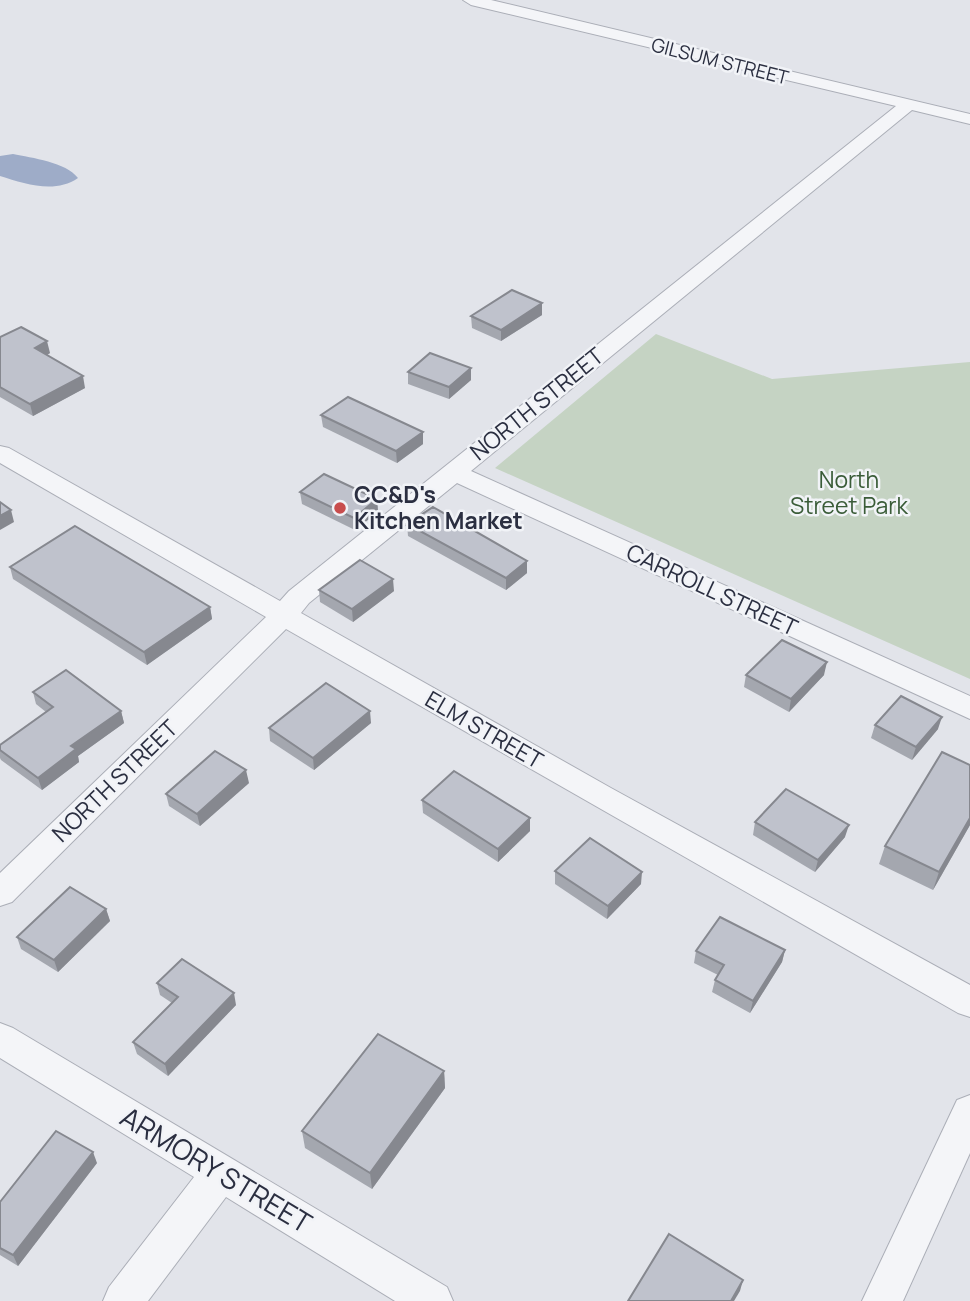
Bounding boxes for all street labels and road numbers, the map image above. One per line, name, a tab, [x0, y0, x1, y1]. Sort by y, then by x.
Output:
street label: GILSUM STREET	[649, 31, 792, 91]
street label: NORTH STREET	[463, 339, 610, 467]
street label: CARROLL STREET	[622, 535, 803, 643]
street label: ELM STREET	[420, 682, 550, 776]
street label: NORTH STREET	[44, 712, 184, 849]
street label: ARMORY STREET	[114, 1097, 319, 1241]

